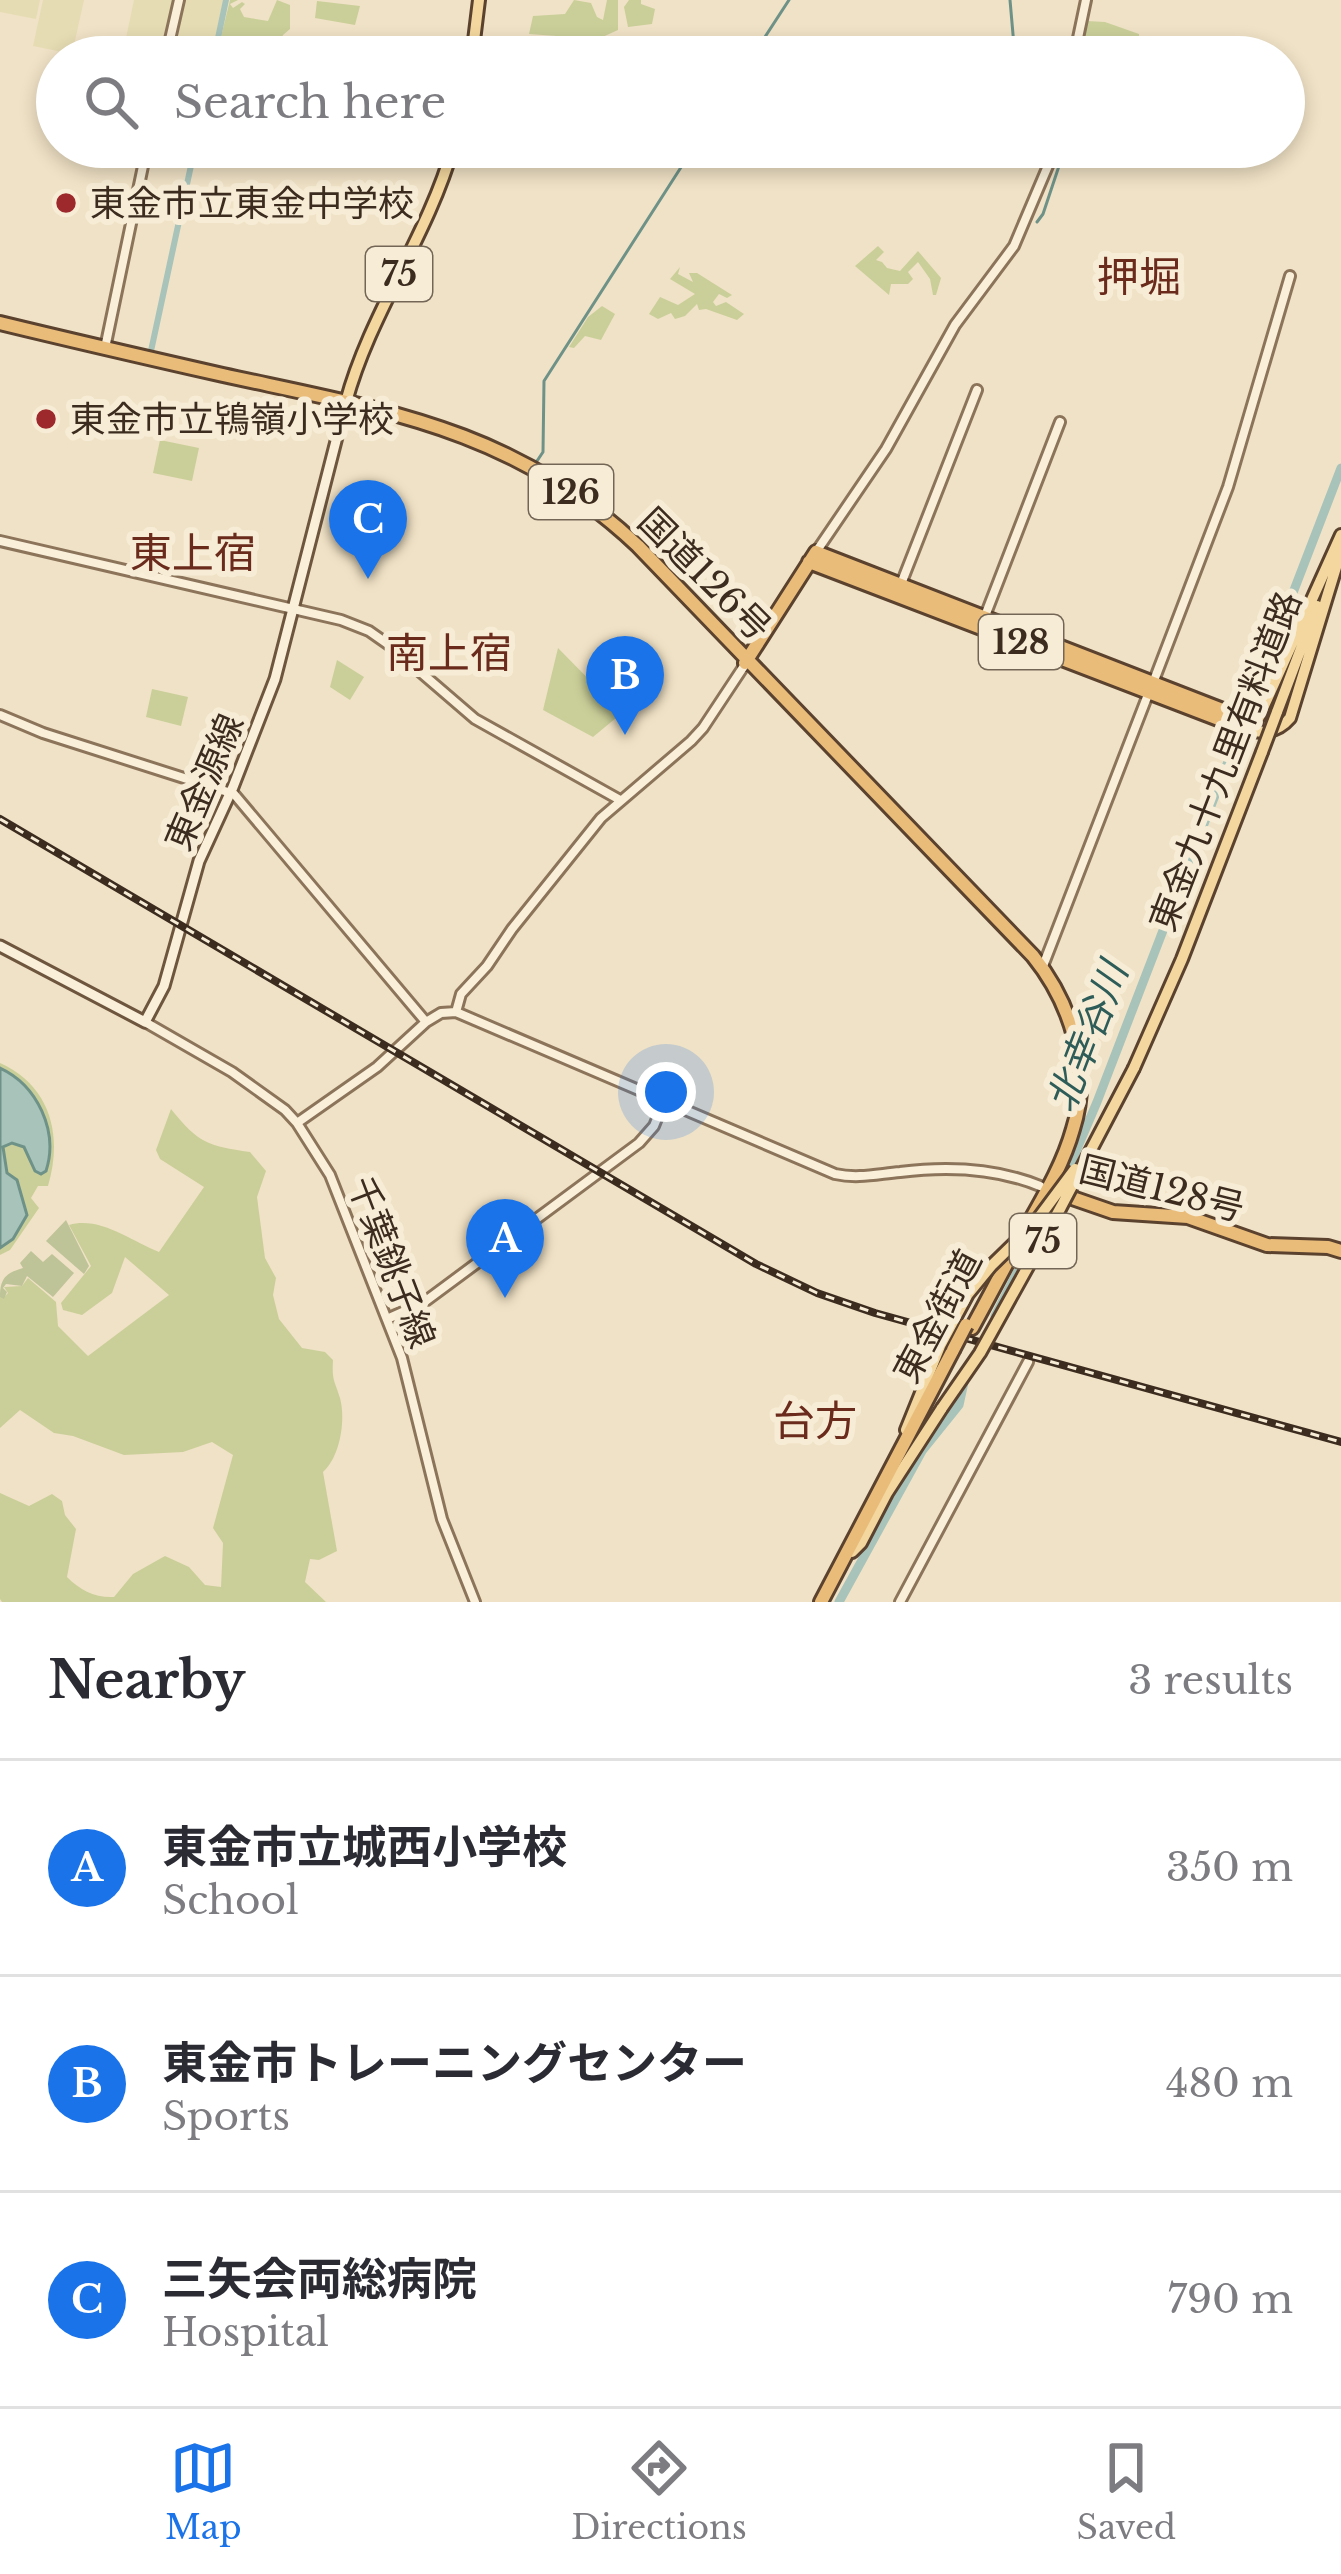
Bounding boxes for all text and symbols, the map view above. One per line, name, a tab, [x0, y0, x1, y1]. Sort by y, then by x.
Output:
search box	[36, 36, 1305, 168]
icon: search	[78, 69, 144, 135]
text: Search here	[174, 74, 446, 130]
place label: 東金市立東金中学校	[90, 181, 414, 226]
marker: 東金市立東金中学校	[53, 190, 79, 216]
road number: 75	[366, 247, 432, 301]
district label: 押堀	[1097, 251, 1181, 303]
place label: 東金市立鴇嶺小学校	[70, 397, 394, 442]
marker: 東金市立鴇嶺小学校	[33, 406, 59, 432]
road number: 126	[529, 465, 613, 519]
pin: C	[329, 480, 407, 579]
street label: 国道126号	[629, 499, 780, 650]
district label: 東上宿	[130, 527, 256, 579]
street label: 東金九十九里有料道路	[1140, 585, 1311, 937]
road number: 128	[979, 615, 1063, 669]
district label: 南上宿	[386, 627, 512, 679]
pin: B	[586, 636, 664, 735]
street label: 東金源線	[156, 707, 253, 857]
water label: 北幸谷川	[1037, 952, 1140, 1119]
your location	[636, 1062, 696, 1122]
street label: 国道128号	[1075, 1146, 1249, 1231]
street label: 千葉銚子線	[338, 1170, 445, 1354]
pin: A	[466, 1199, 544, 1298]
road number: 75	[1010, 1214, 1076, 1268]
street label: 東金街道	[884, 1242, 991, 1390]
district label: 台方	[773, 1395, 857, 1447]
text: Nearby	[48, 1649, 245, 1712]
text: 3 results	[1128, 1656, 1293, 1705]
text: 東金市立城西小学校	[162, 1819, 567, 1875]
text: A	[71, 1843, 103, 1892]
text: 350 m	[1166, 1843, 1293, 1892]
text: School	[162, 1876, 299, 1925]
text: 東金市トレーニングセンター	[162, 2035, 747, 2091]
text: B	[71, 2059, 103, 2108]
text: 480 m	[1166, 2059, 1293, 2108]
text: Sports	[162, 2092, 290, 2141]
text: 三矢会両総病院	[162, 2251, 477, 2307]
text: C	[71, 2275, 103, 2324]
text: 790 m	[1167, 2275, 1293, 2324]
text: Hospital	[162, 2308, 329, 2357]
tab: Map	[165, 2435, 242, 2548]
tab: Directions	[571, 2435, 747, 2548]
tab: Saved	[1077, 2435, 1176, 2548]

